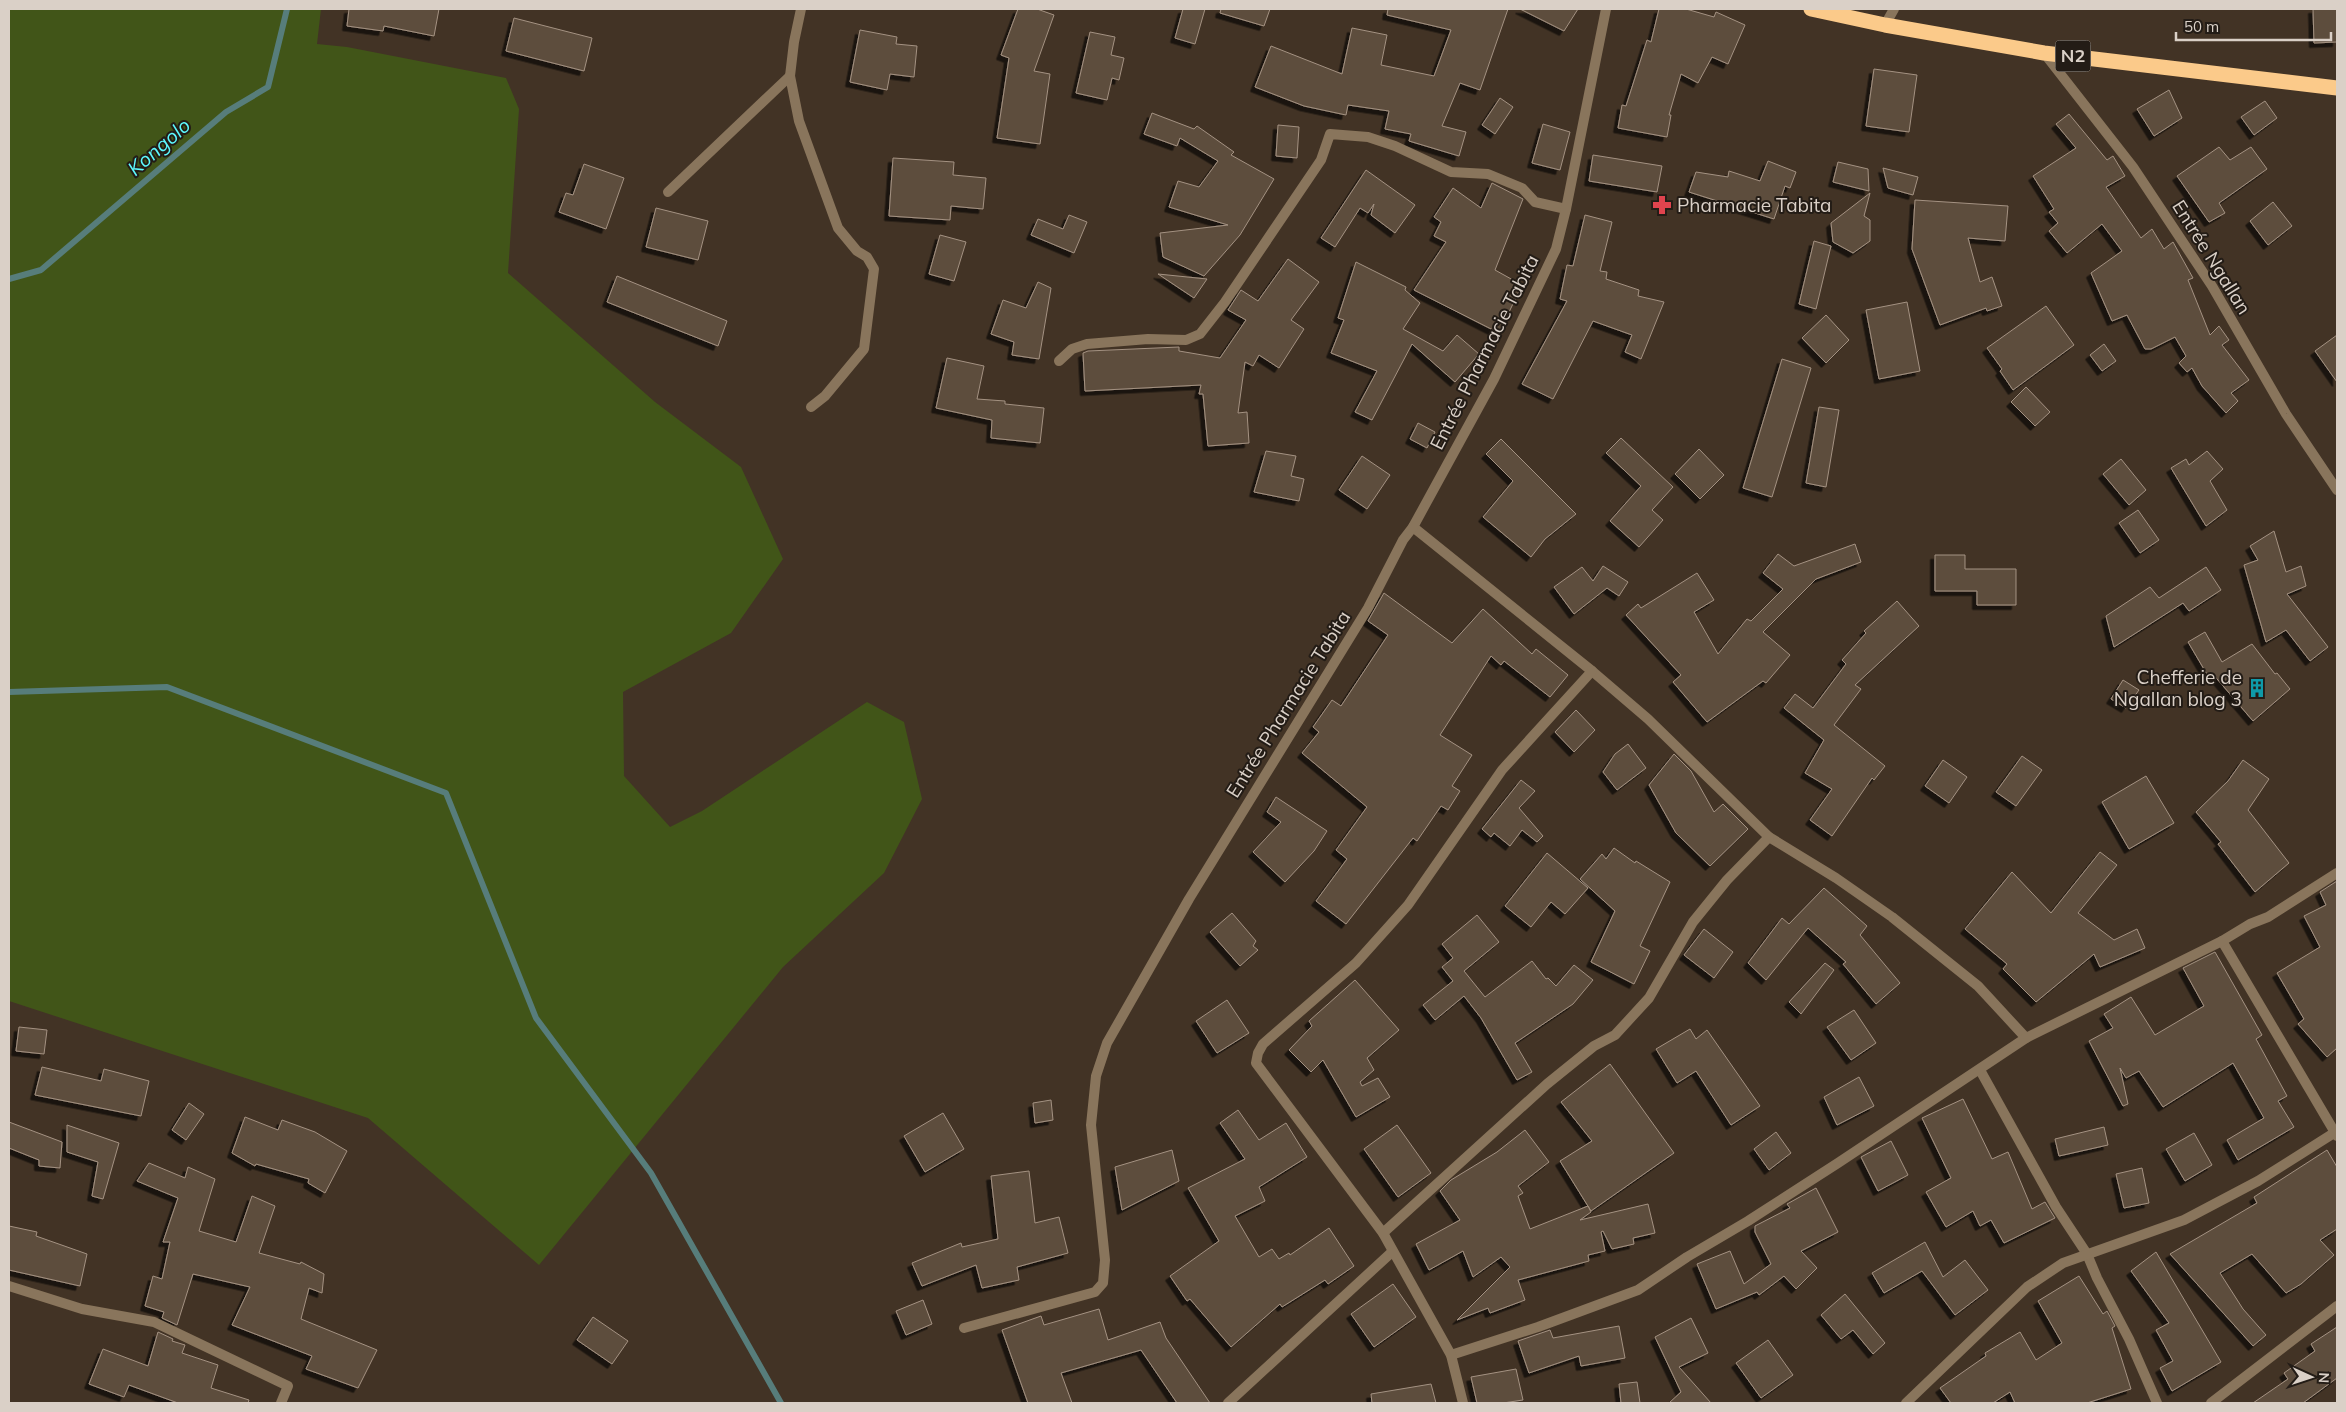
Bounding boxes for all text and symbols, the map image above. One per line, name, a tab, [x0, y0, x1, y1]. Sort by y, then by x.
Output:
scale bar	[2176, 10, 2331, 42]
text: 50 m	[2184, 17, 2219, 36]
road number: N2	[2056, 40, 2090, 72]
water label: Kongolo	[122, 112, 195, 181]
place label: Pharmacie Tabita	[1677, 193, 1832, 217]
pharmacy icon: Pharmacie Tabita	[1651, 194, 1673, 216]
street label: Entrée Ngallan	[2167, 196, 2257, 318]
street label: Entrée Pharmacie Tabita	[1424, 250, 1544, 454]
street label: Entrée Pharmacie Tabita	[1221, 606, 1355, 802]
place label: Chefferie de Ngallan blog 3	[2114, 665, 2242, 711]
building icon: Chefferie de Ngallan blog 3	[2246, 677, 2268, 699]
north arrow	[2286, 1352, 2336, 1402]
text: N	[2315, 1372, 2333, 1383]

